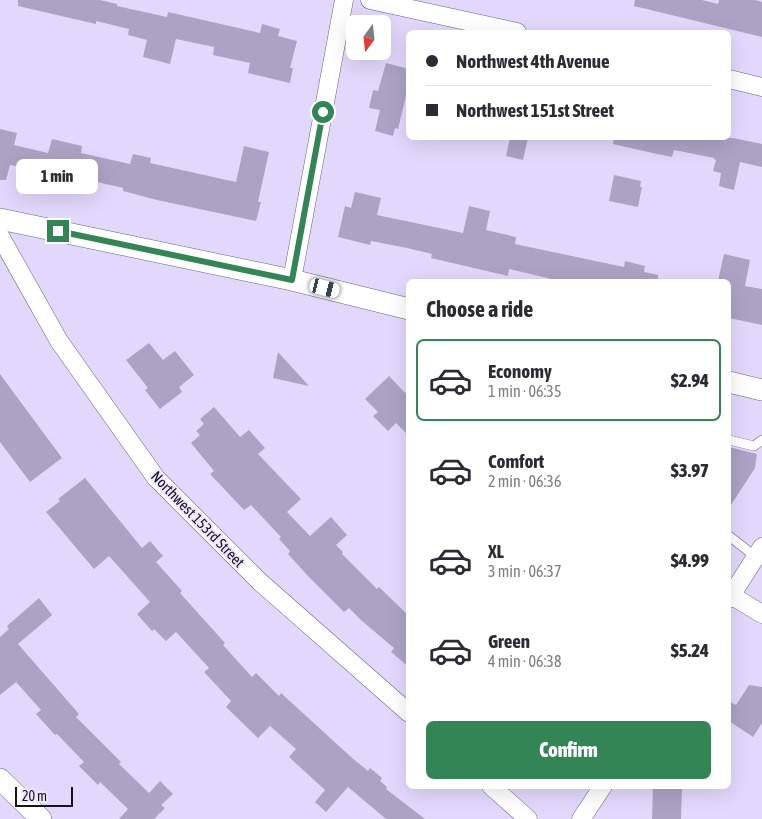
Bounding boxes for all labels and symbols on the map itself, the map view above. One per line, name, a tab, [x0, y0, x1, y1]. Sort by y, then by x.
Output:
north arrow	[346, 15, 391, 60]
route start	[312, 101, 334, 123]
callout: 1 min	[17, 158, 99, 194]
route end	[47, 220, 69, 242]
car	[308, 277, 341, 299]
street label: Northwest 153rd Street	[148, 468, 248, 570]
scale bar	[15, 784, 72, 807]

